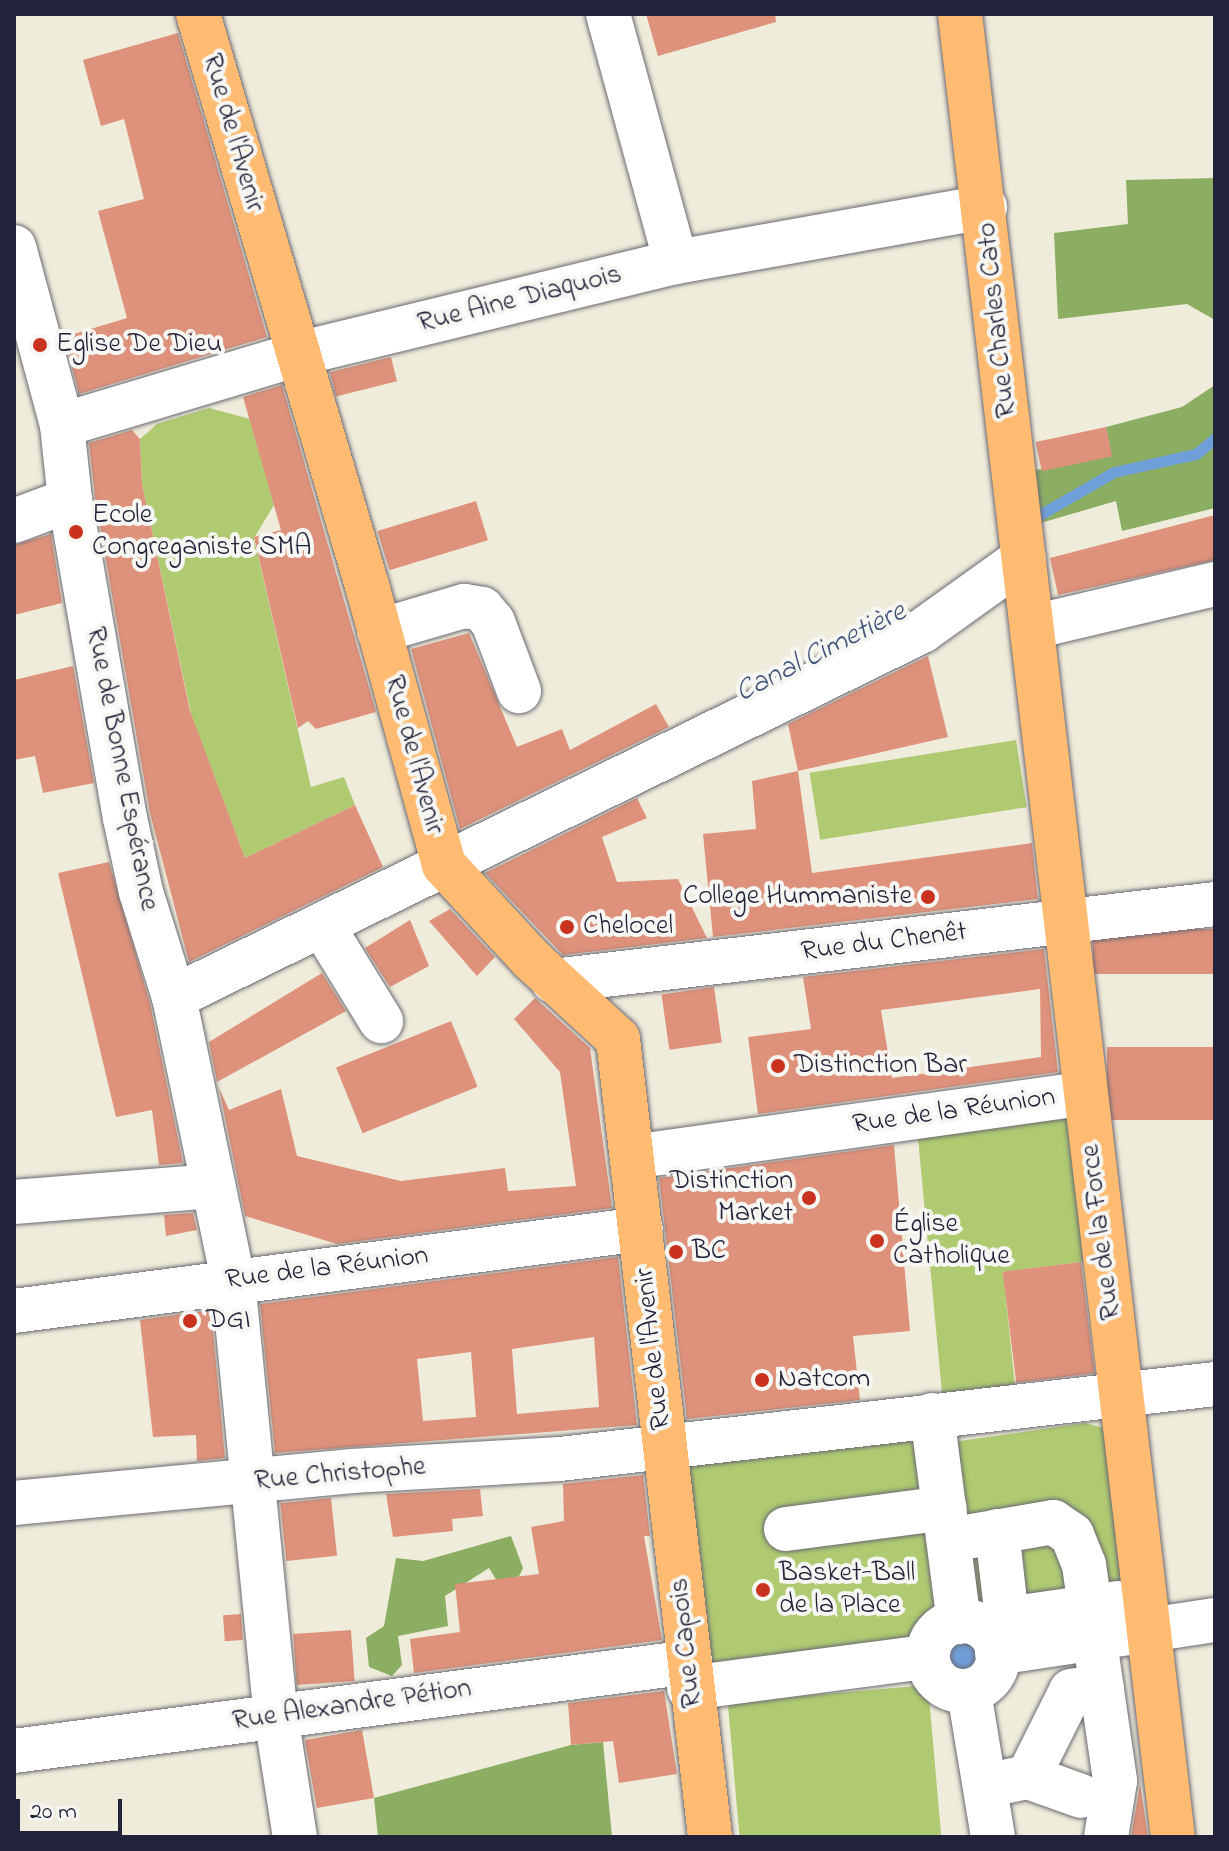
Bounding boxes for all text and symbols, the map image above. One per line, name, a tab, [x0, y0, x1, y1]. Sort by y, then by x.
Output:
street label: Rue de l'Avenir	[193, 50, 271, 216]
street label: Rue Charles Cato	[971, 221, 1025, 419]
street label: Rue Aine Diaquois	[415, 258, 625, 342]
place label: Eglise De Dieu	[56, 328, 222, 362]
marker: Eglise De Dieu	[31, 336, 49, 354]
place label: Ecole Congreganiste SMA	[92, 499, 312, 565]
marker: Ecole Congreganiste SMA	[67, 523, 85, 541]
water label: Canal Cimetière	[730, 595, 912, 711]
street label: Rue de Bonne Espérance	[77, 624, 165, 914]
street label: Rue de l'Avenir	[376, 672, 450, 838]
place label: College Hummaniste	[683, 880, 912, 914]
marker: College Hummaniste	[919, 888, 937, 906]
place label: Chelocel	[583, 910, 673, 944]
street label: Rue du Chenêt	[799, 916, 969, 970]
marker: Chelocel	[558, 918, 576, 936]
place label: Distinction Bar	[794, 1049, 967, 1083]
marker: Distinction Bar	[769, 1057, 787, 1075]
street label: Rue de la Réunion	[851, 1081, 1057, 1143]
street label: Rue de la Force	[1075, 1142, 1129, 1322]
place label: Distinction Market	[670, 1165, 793, 1231]
marker: Distinction Market	[800, 1189, 818, 1207]
place label: Église Catholique	[893, 1208, 1010, 1274]
marker: Église Catholique	[868, 1232, 886, 1250]
place label: BC	[692, 1235, 726, 1269]
street label: Rue de la Réunion	[224, 1240, 430, 1298]
marker: BC	[667, 1243, 685, 1261]
street label: Rue de l'Avenir	[629, 1266, 679, 1432]
place label: DGI	[206, 1304, 251, 1338]
marker: DGI	[181, 1312, 199, 1330]
place label: Natcom	[778, 1363, 870, 1397]
marker: Natcom	[753, 1371, 771, 1389]
street label: Rue Christophe	[253, 1451, 427, 1499]
place label: Basket-Ball de la Place	[779, 1557, 915, 1623]
street label: Rue Capois	[663, 1576, 711, 1710]
marker: Basket-Ball de la Place	[754, 1581, 772, 1599]
street label: Rue Alexandre Pétion	[230, 1673, 474, 1739]
scale bar	[20, 1783, 126, 1833]
text: 20 m	[30, 1795, 77, 1830]

